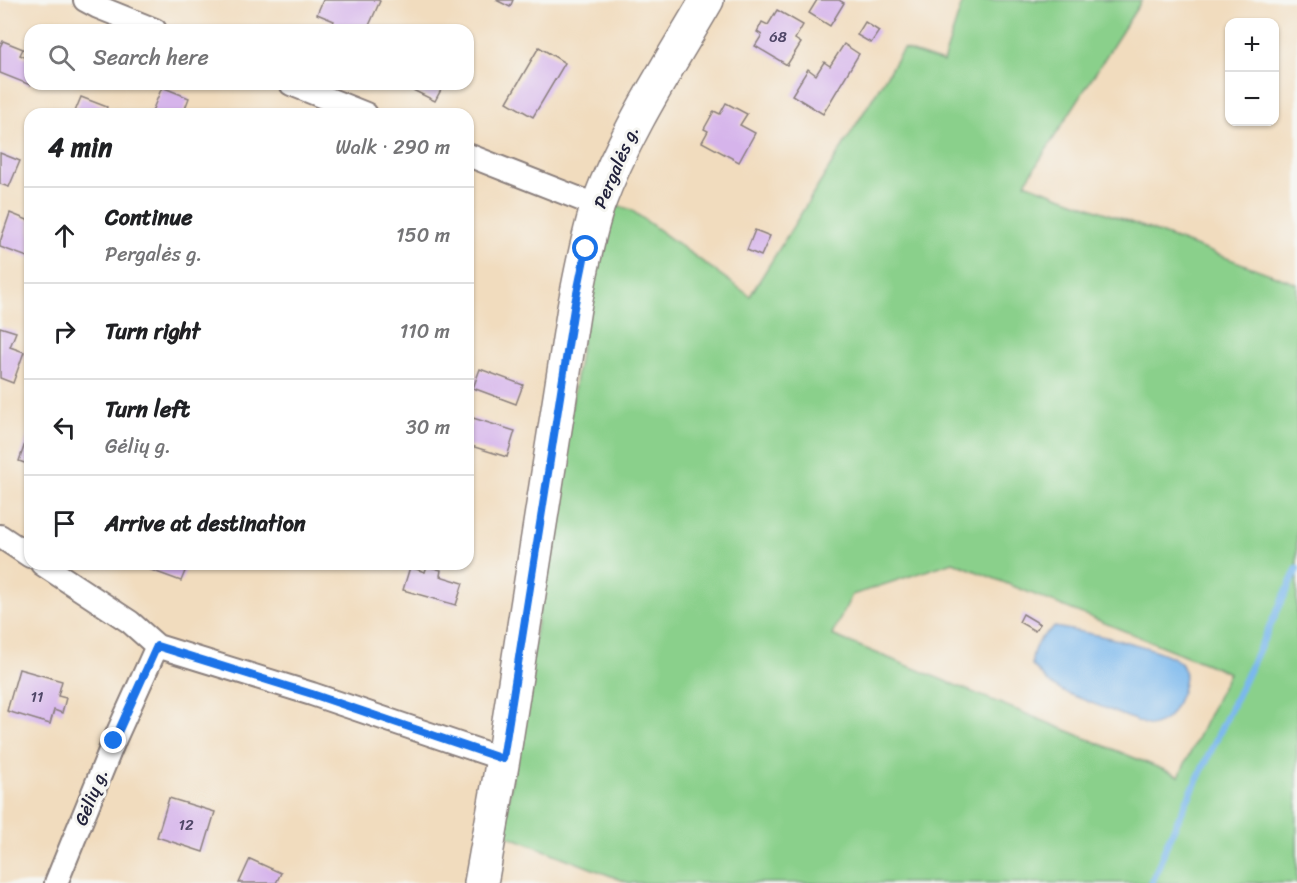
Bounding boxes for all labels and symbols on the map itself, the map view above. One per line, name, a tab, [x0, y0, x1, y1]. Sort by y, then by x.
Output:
house number: 68	[769, 24, 787, 50]
street label: Pergalės g.	[584, 120, 648, 214]
route start	[572, 235, 598, 261]
house number: 11	[31, 684, 43, 710]
route end	[100, 727, 126, 753]
street label: Gėlių g.	[65, 763, 117, 831]
house number: 12	[178, 812, 194, 838]

